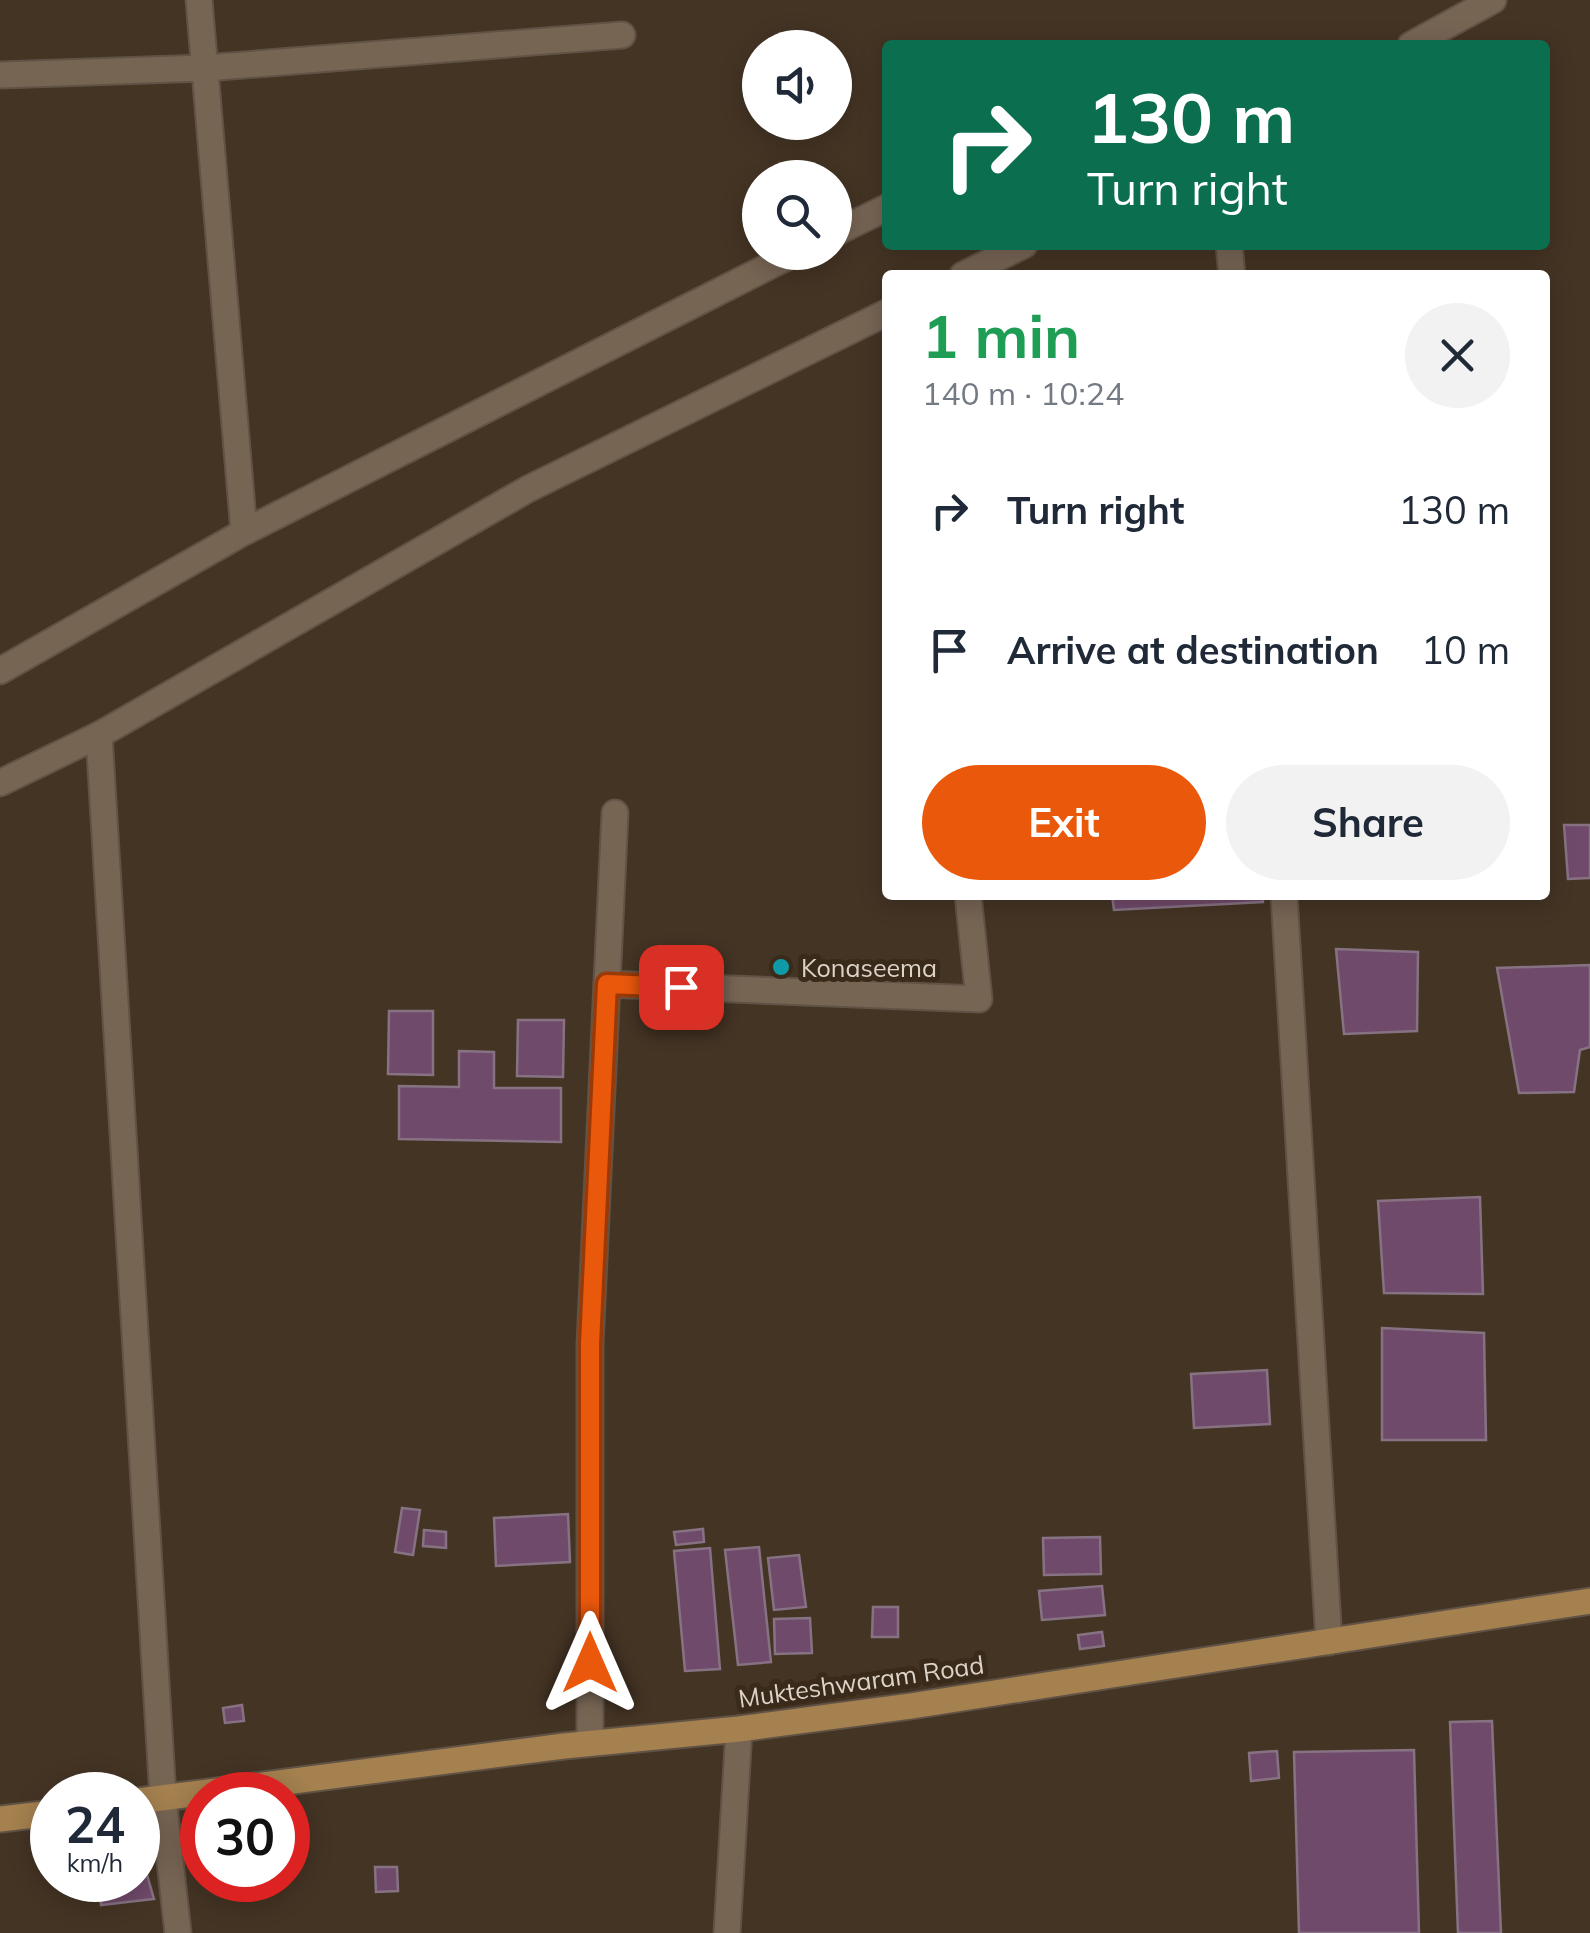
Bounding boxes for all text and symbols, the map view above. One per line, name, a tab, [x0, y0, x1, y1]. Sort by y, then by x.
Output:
map controls	[742, 30, 852, 270]
button: sound	[742, 30, 852, 140]
text: 130 m	[1087, 73, 1295, 161]
icon: right	[922, 80, 1052, 210]
button: search	[742, 160, 852, 270]
text: Turn right	[1087, 160, 1288, 216]
text: 1 min	[922, 298, 1080, 373]
button: close	[1405, 303, 1510, 408]
text: 140 m · 10:24	[922, 373, 1124, 413]
icon: right	[922, 483, 977, 538]
text: Turn right	[1007, 486, 1184, 534]
text: 130 m	[1398, 486, 1510, 534]
icon: arrive	[922, 623, 977, 678]
text: Arrive at destination	[1007, 626, 1379, 674]
text: 10 m	[1421, 626, 1510, 674]
button: Exit	[922, 765, 1206, 880]
button: Share	[1226, 765, 1510, 880]
pin	[639, 945, 724, 1030]
place label: Konaseema	[801, 952, 937, 983]
marker: Konaseema	[770, 956, 792, 978]
icon: arrive	[654, 960, 709, 1015]
position arrow	[538, 1611, 642, 1715]
street label: Mukteshwaram Road	[736, 1648, 986, 1714]
speed limit sign: 30	[180, 1772, 310, 1902]
text: 24	[65, 1793, 125, 1856]
text: km/h	[67, 1847, 123, 1878]

